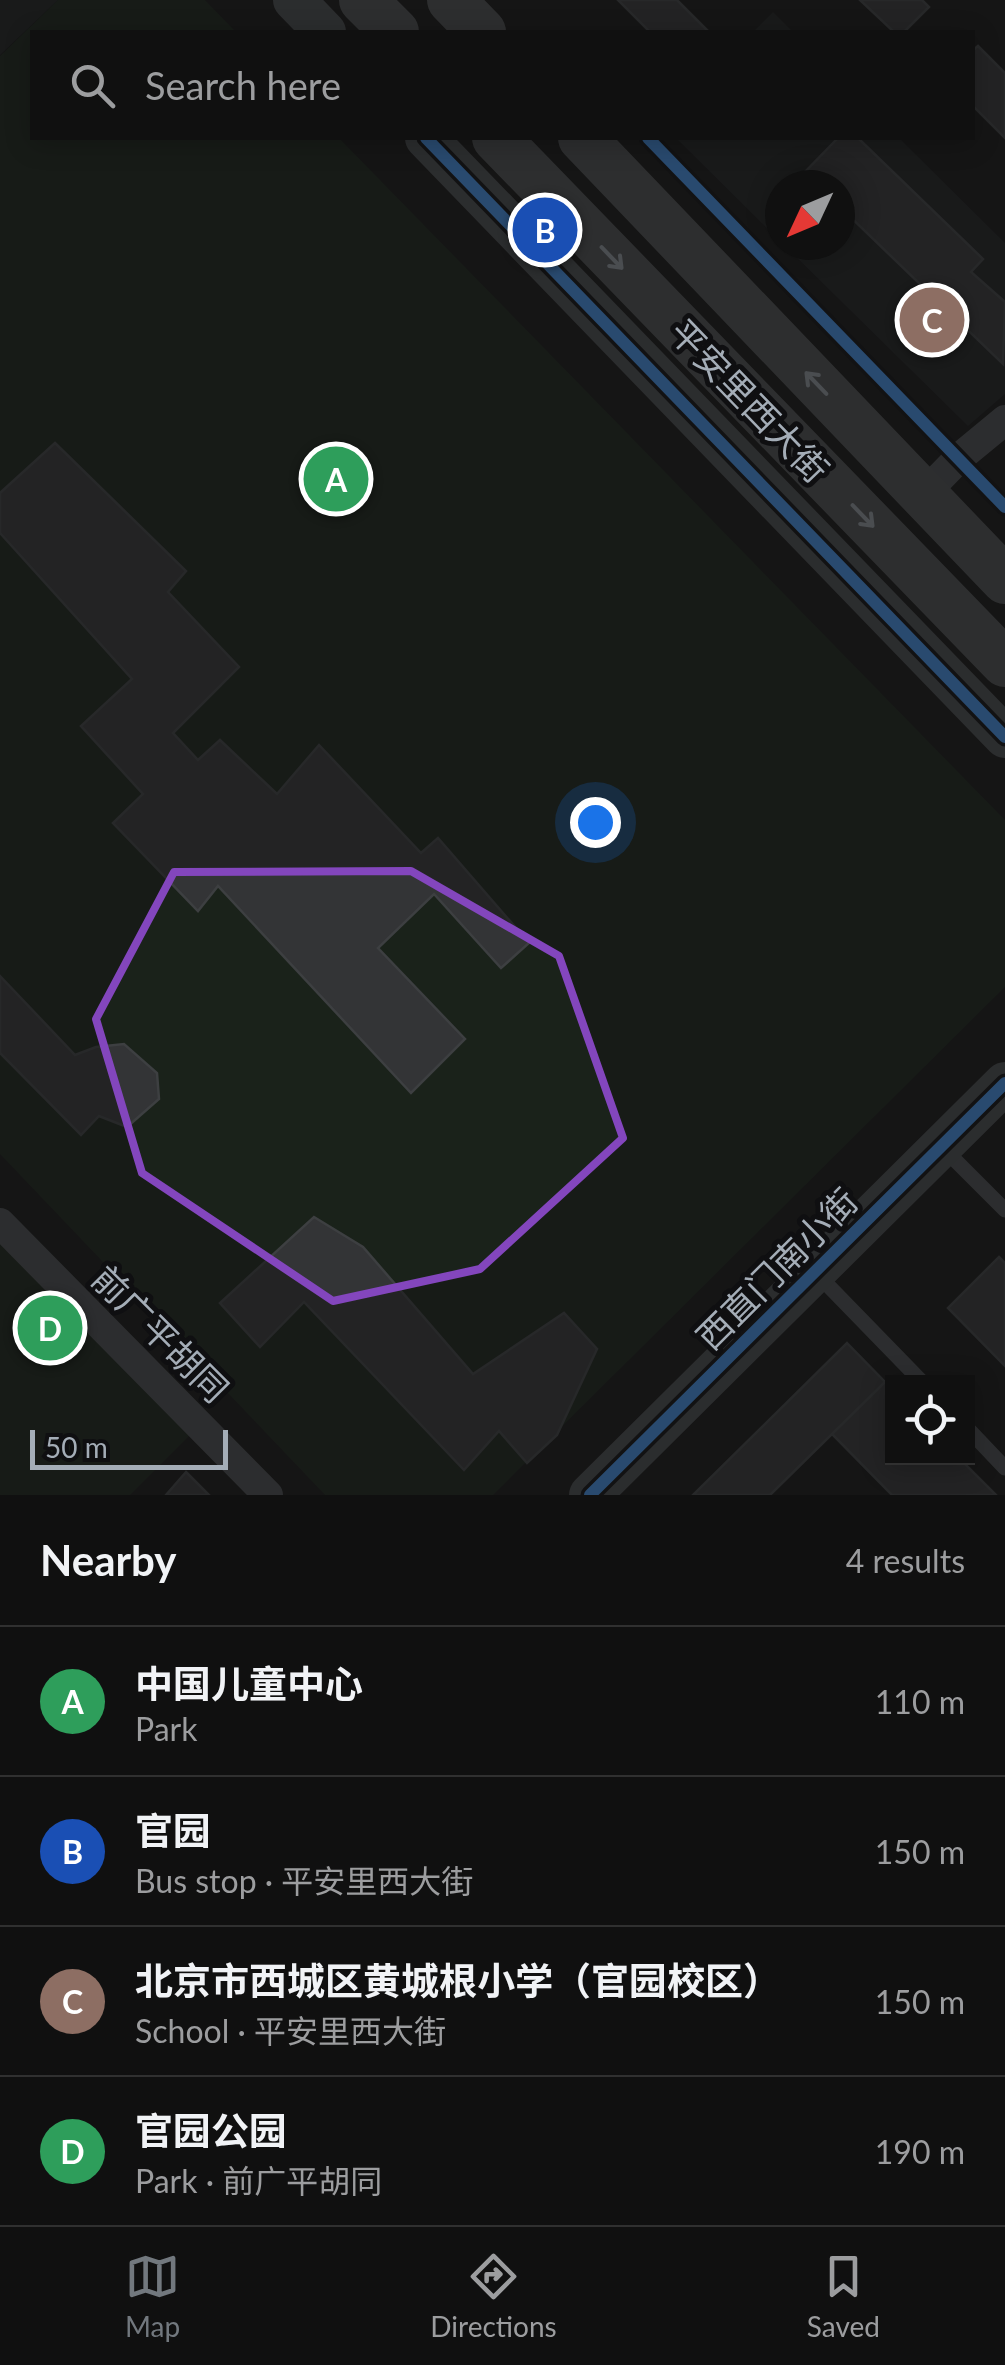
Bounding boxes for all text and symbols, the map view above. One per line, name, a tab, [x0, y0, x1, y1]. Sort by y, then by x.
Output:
search box	[30, 30, 975, 140]
icon: search	[65, 58, 120, 113]
text: Search here	[145, 62, 341, 108]
north arrow	[765, 170, 855, 260]
pin: B	[512, 192, 578, 268]
one-way arrow	[600, 245, 623, 270]
pin: C	[900, 282, 964, 358]
street label: 平安里西大街	[662, 310, 838, 490]
one-way arrow	[805, 371, 829, 396]
pin: A	[304, 442, 368, 516]
one-way arrow	[851, 504, 875, 528]
your location	[570, 797, 621, 848]
street label: 西直门南小街	[687, 1179, 865, 1357]
street label: 前广平胡同	[84, 1256, 238, 1410]
pin: D	[18, 1290, 82, 1366]
map controls	[885, 1375, 975, 1465]
button: locate	[885, 1375, 975, 1465]
scale bar	[30, 1425, 228, 1470]
text: 50 m	[45, 1430, 108, 1464]
text: Nearby	[40, 1535, 177, 1585]
text: 4 results	[846, 1541, 965, 1580]
text: 中国儿童中心	[135, 1660, 363, 1706]
text: A	[61, 1682, 84, 1721]
text: 110 m	[875, 1682, 965, 1721]
text: Park	[135, 1709, 198, 1748]
text: 官园	[135, 1807, 211, 1853]
text: B	[62, 1832, 83, 1871]
text: 150 m	[875, 1832, 965, 1871]
text: Bus stop · 平安里西大街	[135, 1861, 473, 1900]
text: 北京市西城区黄城根小学（官园校区）	[135, 1957, 781, 2003]
text: C	[62, 1982, 83, 2021]
text: 150 m	[875, 1982, 965, 2021]
text: School · 平安里西大街	[135, 2011, 446, 2050]
text: 官园公园	[135, 2107, 287, 2153]
text: D	[60, 2132, 85, 2171]
text: 190 m	[875, 2132, 965, 2171]
text: Park · 前广平胡同	[135, 2161, 382, 2200]
tab: Map	[125, 2249, 180, 2343]
tab: Directions	[430, 2249, 557, 2343]
tab: Saved	[807, 2249, 880, 2343]

